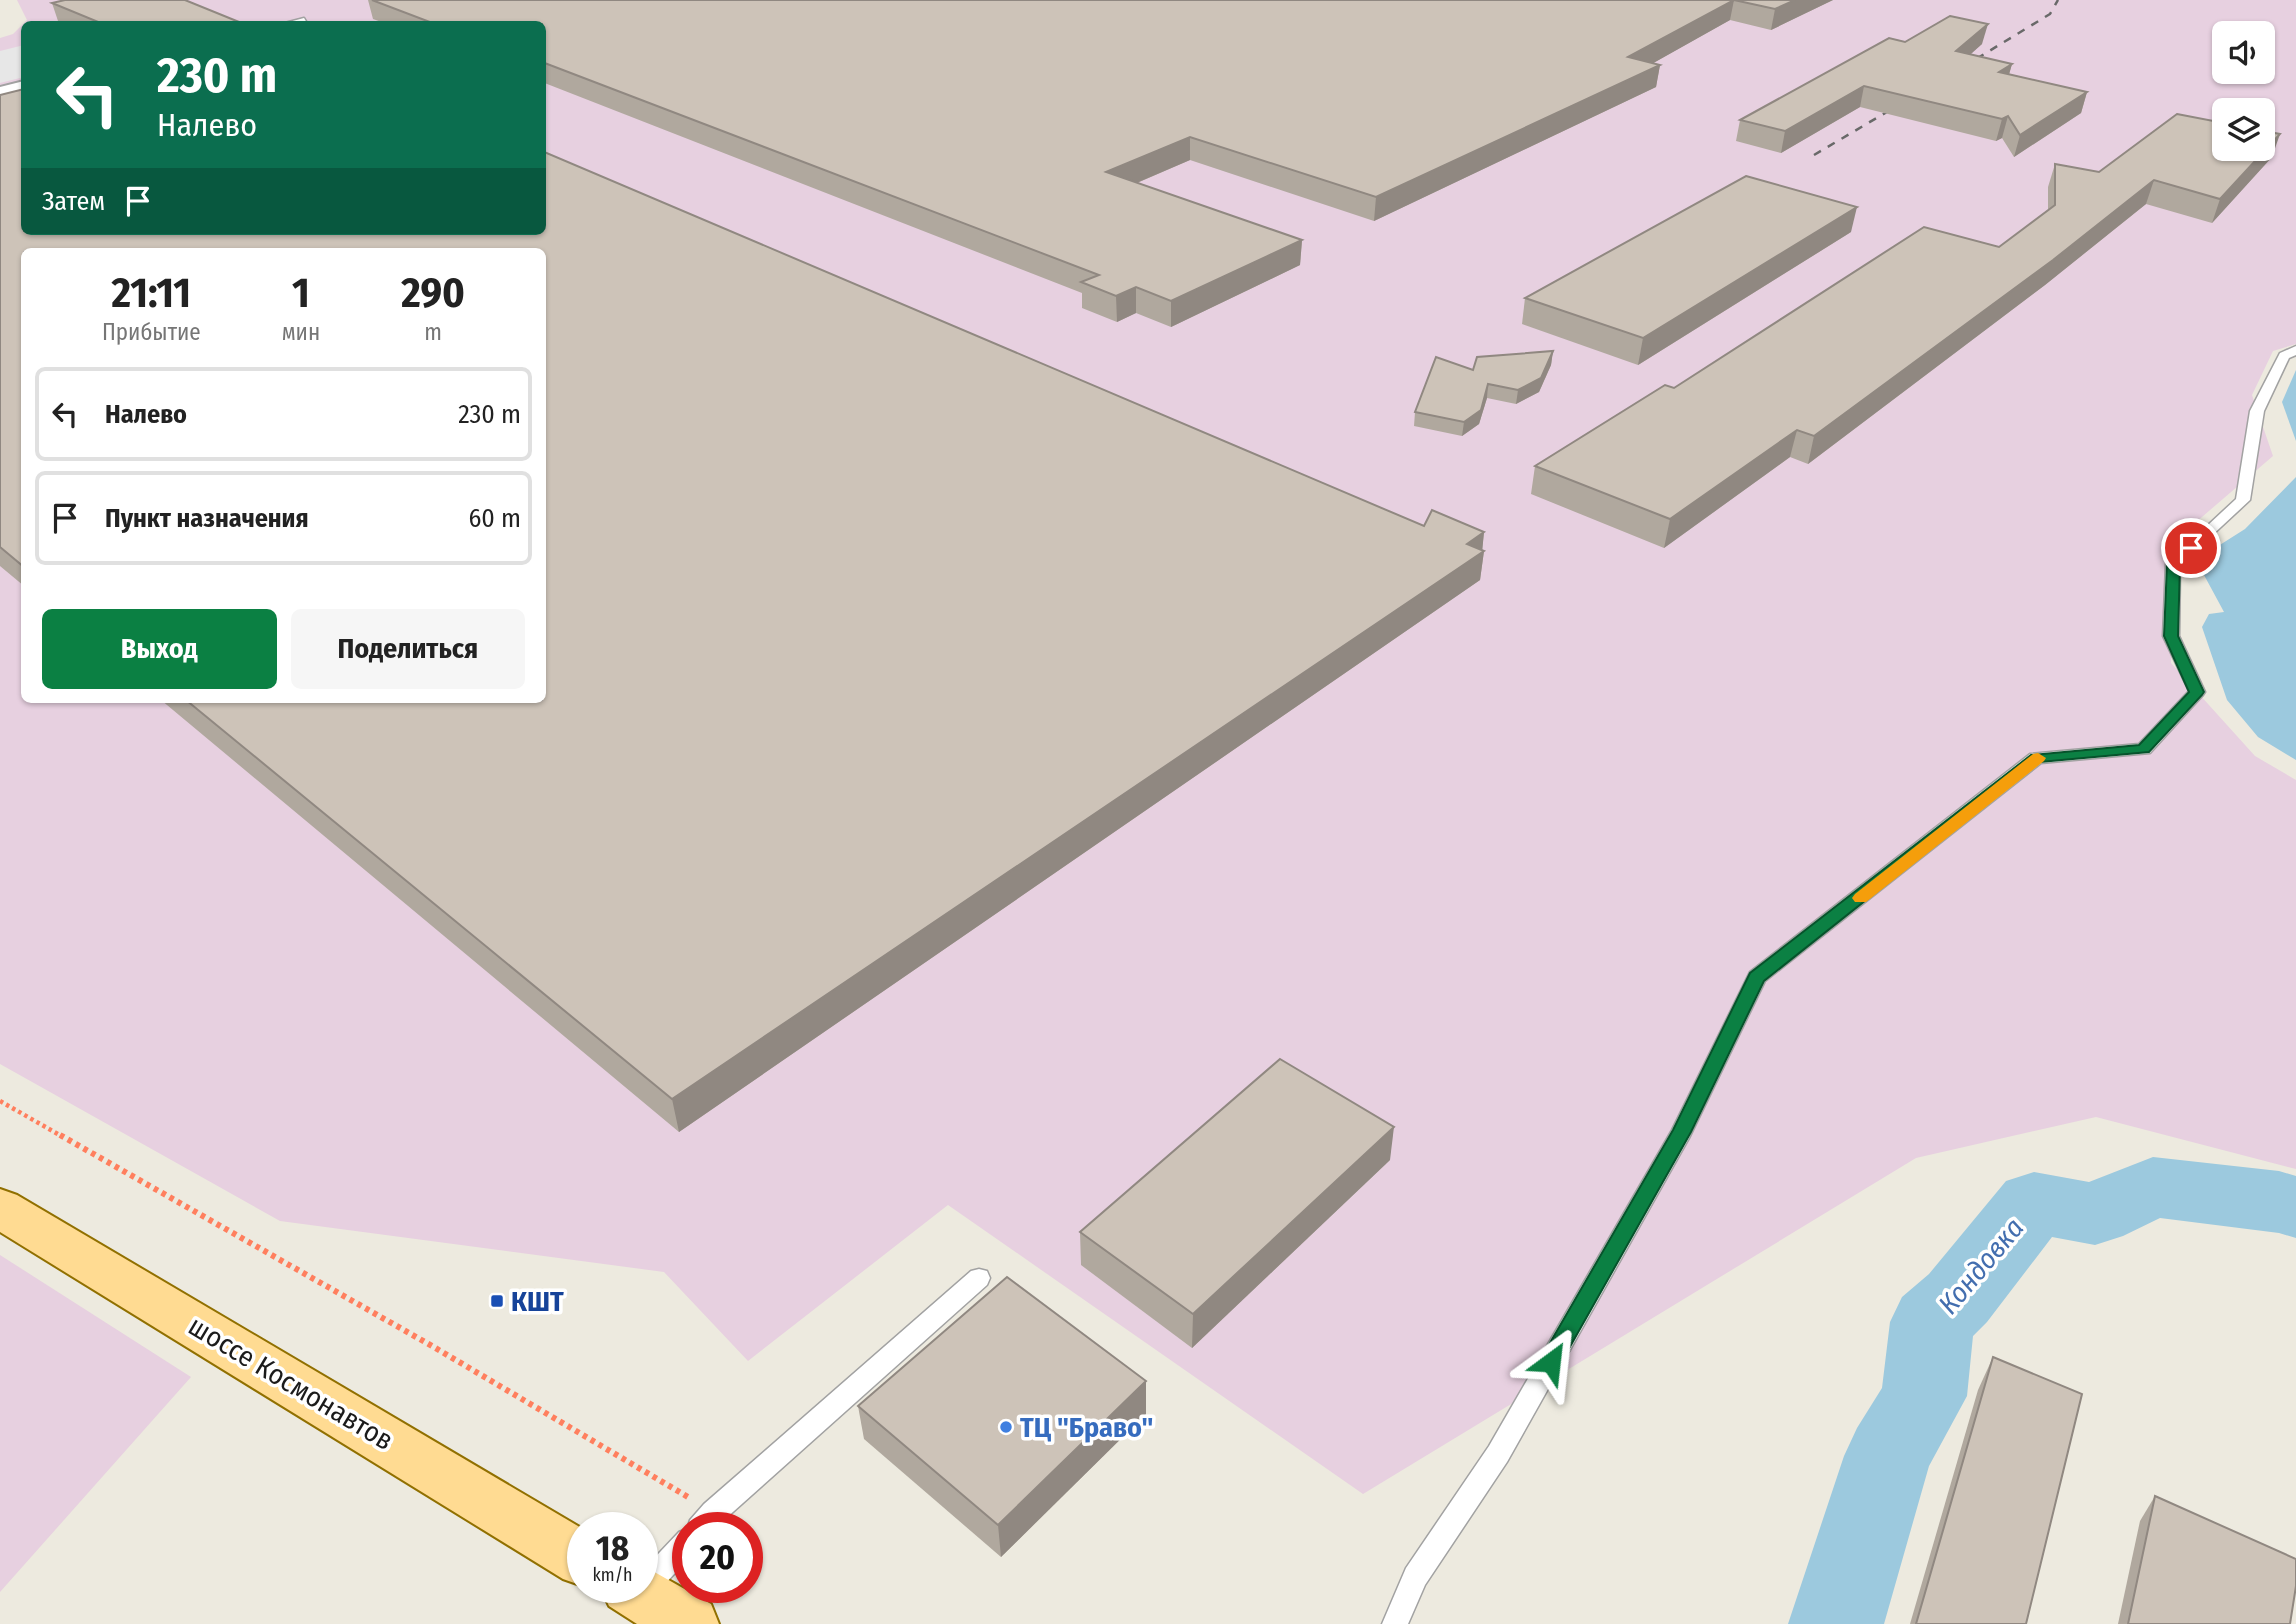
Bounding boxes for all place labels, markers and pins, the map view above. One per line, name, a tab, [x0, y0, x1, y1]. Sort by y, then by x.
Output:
pin	[2161, 518, 2221, 578]
place label: КШТ	[511, 1285, 564, 1318]
marker: КШТ	[489, 1293, 505, 1309]
place label: ТЦ "Браво"	[1020, 1411, 1153, 1444]
marker: ТЦ "Браво"	[998, 1419, 1014, 1435]

